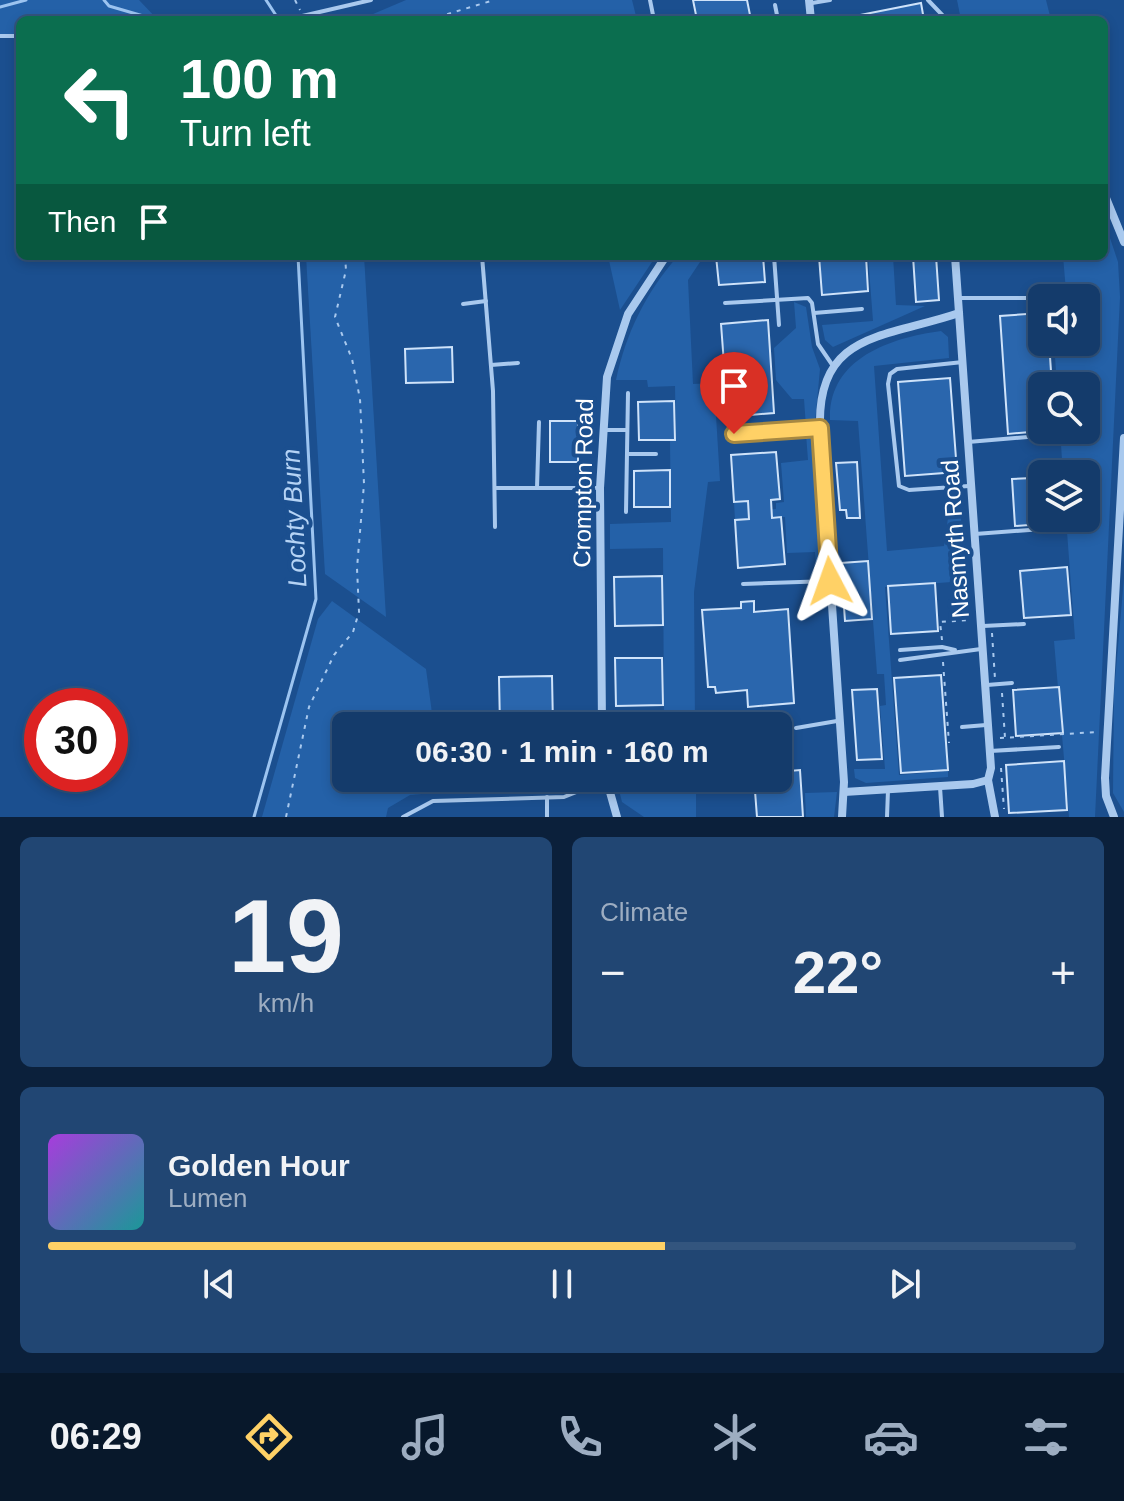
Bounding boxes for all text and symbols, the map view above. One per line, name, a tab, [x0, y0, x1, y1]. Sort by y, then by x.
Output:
text: 100 m	[180, 47, 339, 110]
icon: left	[48, 48, 152, 152]
text: Turn left	[180, 113, 311, 154]
icon: arrive	[132, 200, 176, 244]
text: Then	[48, 205, 116, 238]
map controls	[1028, 284, 1100, 532]
button: sound	[1028, 284, 1100, 356]
pin	[700, 352, 768, 434]
icon: arrive	[712, 364, 756, 408]
button: search	[1028, 372, 1100, 444]
street label: Crompton Road	[568, 398, 598, 568]
water label: Lochty Burn	[275, 448, 313, 588]
street label: Nasmyth Road	[936, 459, 974, 619]
button: layers	[1028, 460, 1100, 532]
position arrow	[788, 539, 872, 623]
speed limit sign: 30	[24, 688, 128, 792]
text: 06:30 · 1 min · 160 m	[415, 735, 709, 768]
text: 19	[228, 878, 344, 994]
text: Climate	[600, 897, 688, 927]
text: 22°	[793, 939, 883, 1006]
text: −	[600, 948, 626, 997]
text: +	[1050, 948, 1076, 997]
text: km/h	[258, 988, 314, 1018]
text: Golden Hour	[168, 1149, 350, 1182]
text: Lumen	[168, 1183, 248, 1213]
icon: previous	[197, 1262, 241, 1306]
icon: pause	[540, 1262, 584, 1306]
icon: next	[883, 1262, 927, 1306]
icon: directions	[241, 1409, 297, 1465]
icon: music	[397, 1409, 453, 1465]
icon: phone	[552, 1409, 608, 1465]
icon: climate	[707, 1409, 763, 1465]
icon: car	[863, 1409, 919, 1465]
icon: filters	[1018, 1409, 1074, 1465]
text: 06:29	[50, 1416, 142, 1457]

